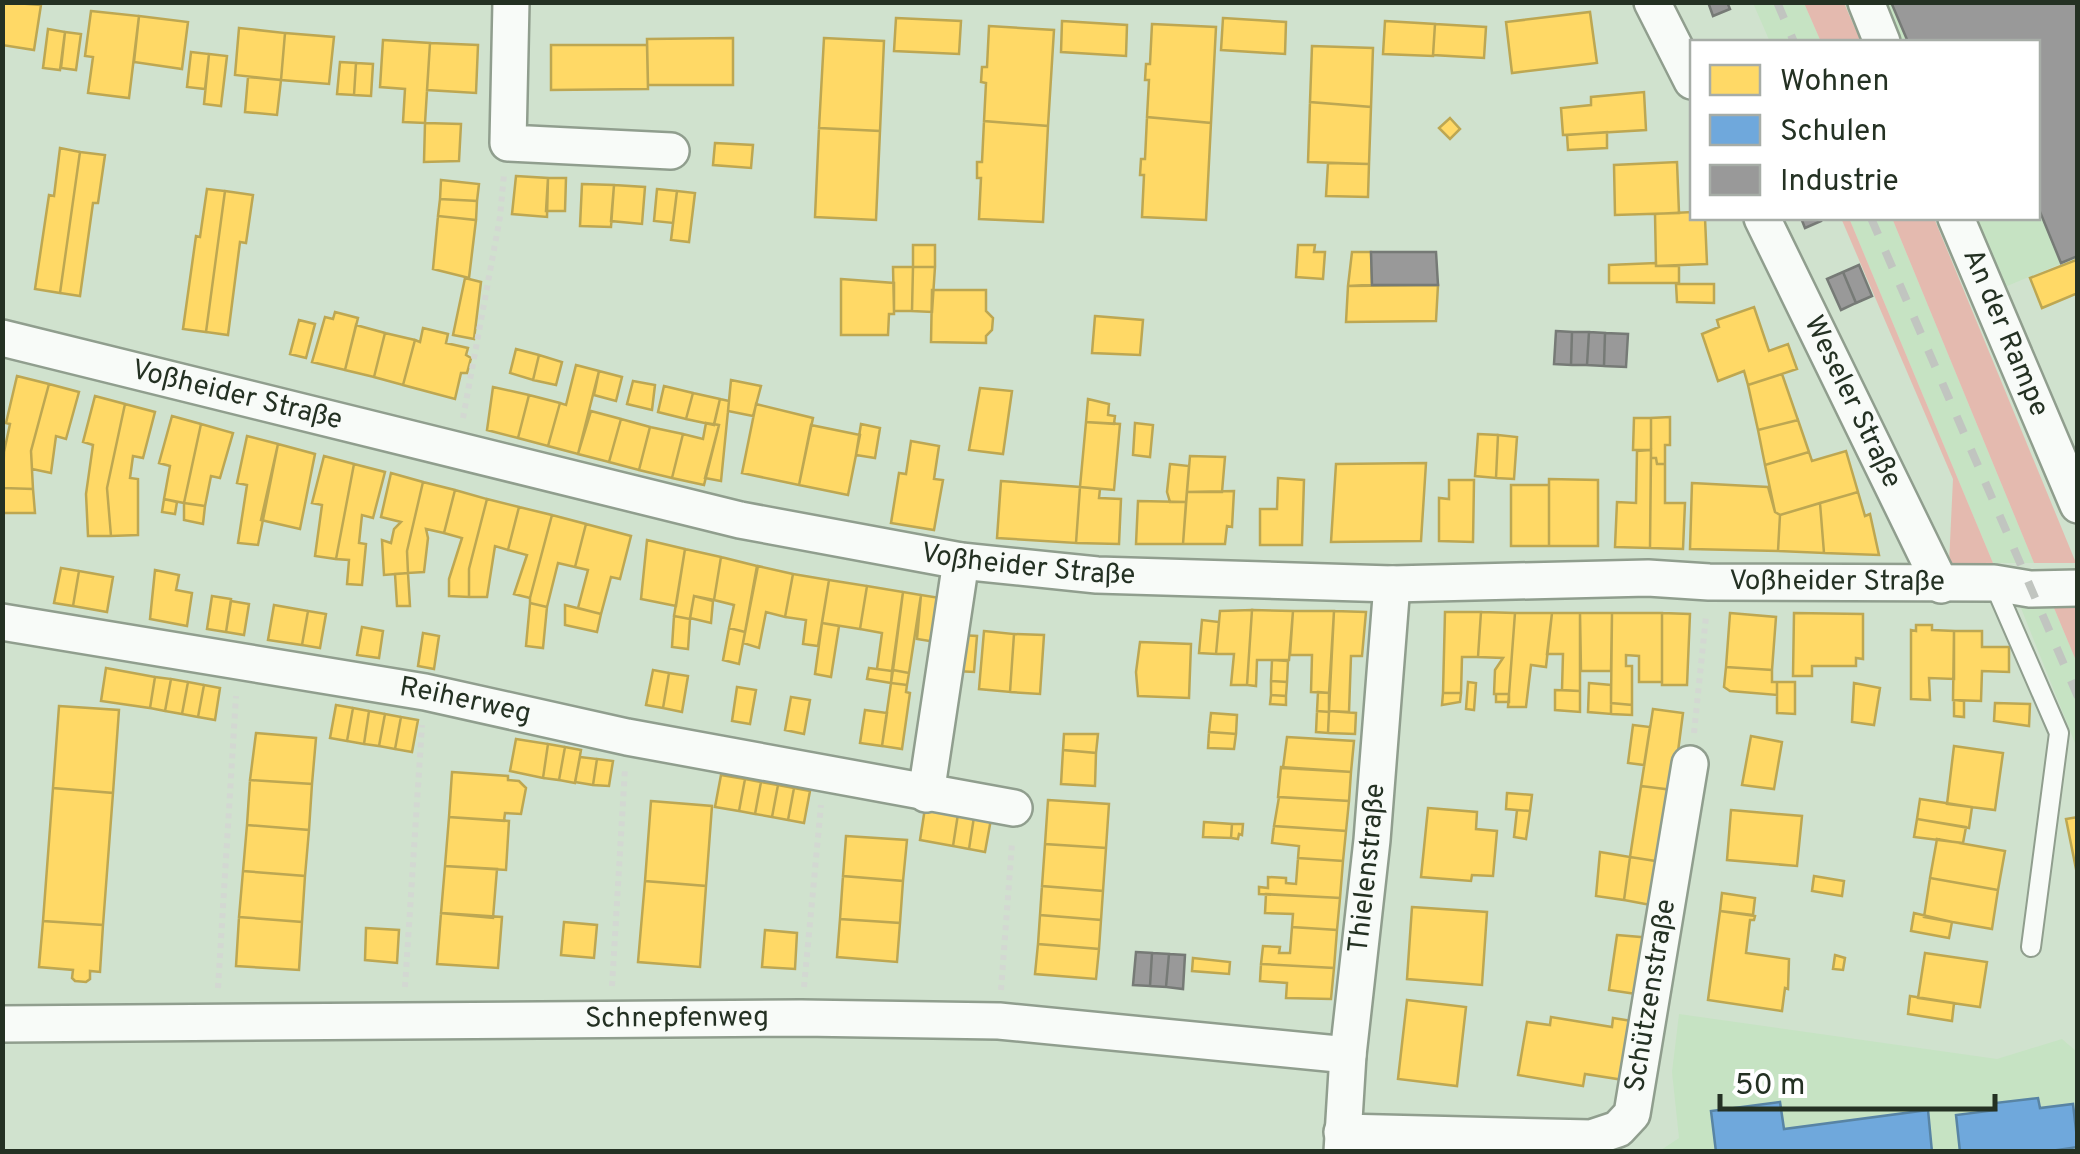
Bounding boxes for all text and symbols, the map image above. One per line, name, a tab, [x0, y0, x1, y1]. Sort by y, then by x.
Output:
legend	[1690, 40, 2040, 220]
text: Wohnen	[1780, 64, 1889, 101]
text: Schulen	[1780, 114, 1887, 151]
text: Industrie	[1780, 164, 1899, 201]
street label: An der Rampe	[1953, 244, 2056, 422]
street label: Weseler Straße	[1795, 310, 1909, 494]
street label: Voßheider Straße	[128, 353, 346, 439]
street label: Voßheider Straße	[918, 536, 1136, 594]
street label: Voßheider Straße	[1729, 564, 1945, 601]
street label: Reiherweg	[397, 670, 534, 733]
street label: Thielenstraße	[1341, 782, 1394, 955]
street label: Schützenstraße	[1618, 896, 1685, 1095]
street label: Schnepfenweg	[585, 1000, 769, 1038]
scale bar	[1720, 1049, 1995, 1111]
text: 50 m	[1735, 1068, 1805, 1105]

